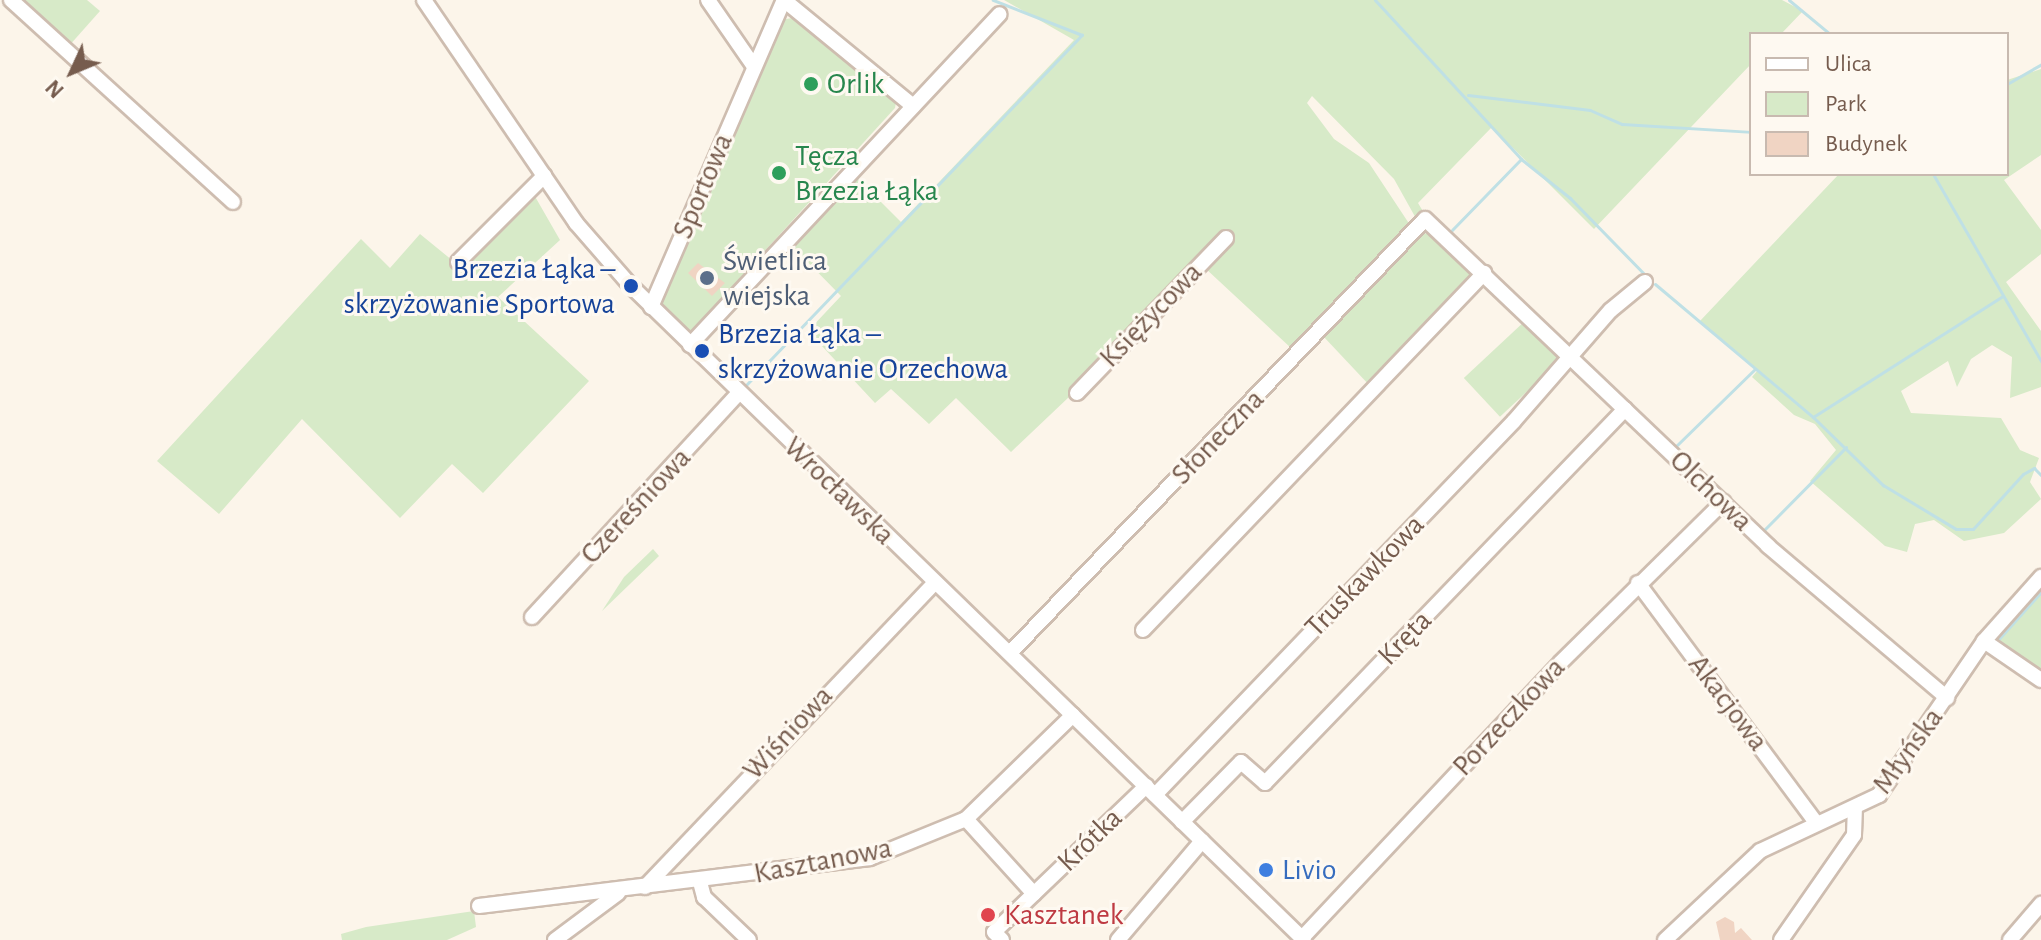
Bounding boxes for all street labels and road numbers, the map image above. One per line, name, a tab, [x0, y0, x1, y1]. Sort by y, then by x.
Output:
street label: Sportowa	[665, 128, 741, 244]
street label: Księżycowa	[1092, 255, 1210, 375]
street label: Słoneczna	[1164, 382, 1272, 492]
street label: Wrocławska	[776, 429, 902, 553]
street label: Czereśniowa	[573, 440, 699, 572]
street label: Olchowa	[1662, 443, 1760, 539]
street label: Truskawkowa	[1298, 507, 1432, 645]
street label: Kręta	[1370, 603, 1440, 673]
street label: Akacjowa	[1680, 648, 1776, 758]
street label: Porzeczkowa	[1445, 650, 1573, 784]
street label: Wiśniowa	[735, 678, 841, 788]
street label: Młyńska	[1865, 701, 1951, 801]
street label: Krótka	[1050, 800, 1130, 880]
street label: Kasztanowa	[751, 830, 895, 892]

